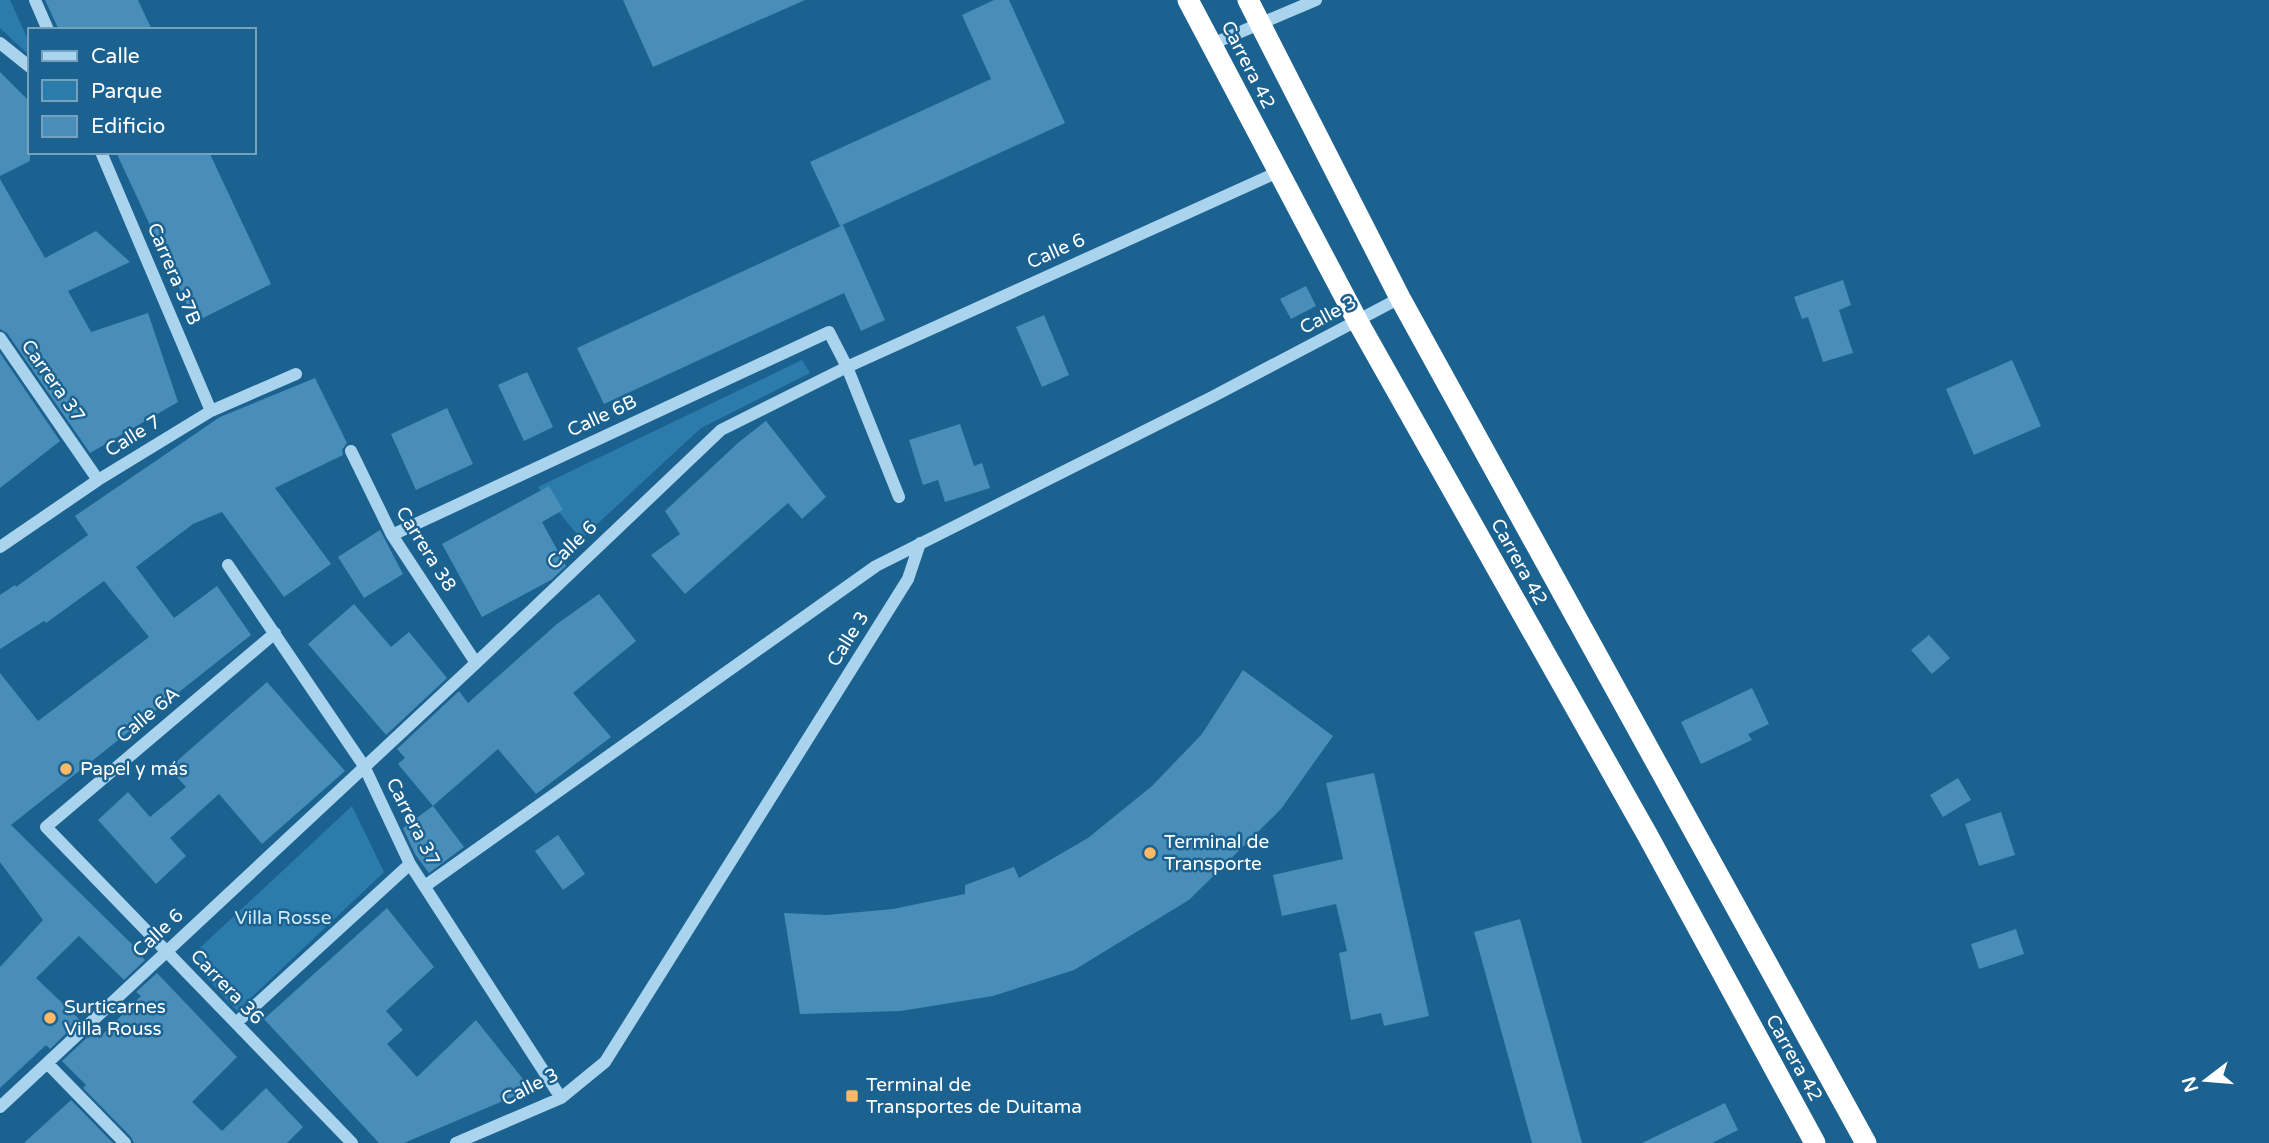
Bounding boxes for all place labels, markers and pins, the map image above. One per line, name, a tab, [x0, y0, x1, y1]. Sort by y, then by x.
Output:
place label: Papel y más	[80, 758, 188, 780]
marker: Papel y más	[58, 761, 74, 777]
place label: Terminal de Transporte	[1164, 831, 1269, 875]
marker: Terminal de Transporte	[1142, 845, 1158, 861]
place label: Surticarnes Villa Rouss	[64, 996, 166, 1040]
marker: Surticarnes Villa Rouss	[42, 1010, 58, 1026]
place label: Terminal de Transportes de Duitama	[866, 1074, 1082, 1118]
marker: Terminal de Transportes de Duitama	[844, 1088, 860, 1104]

